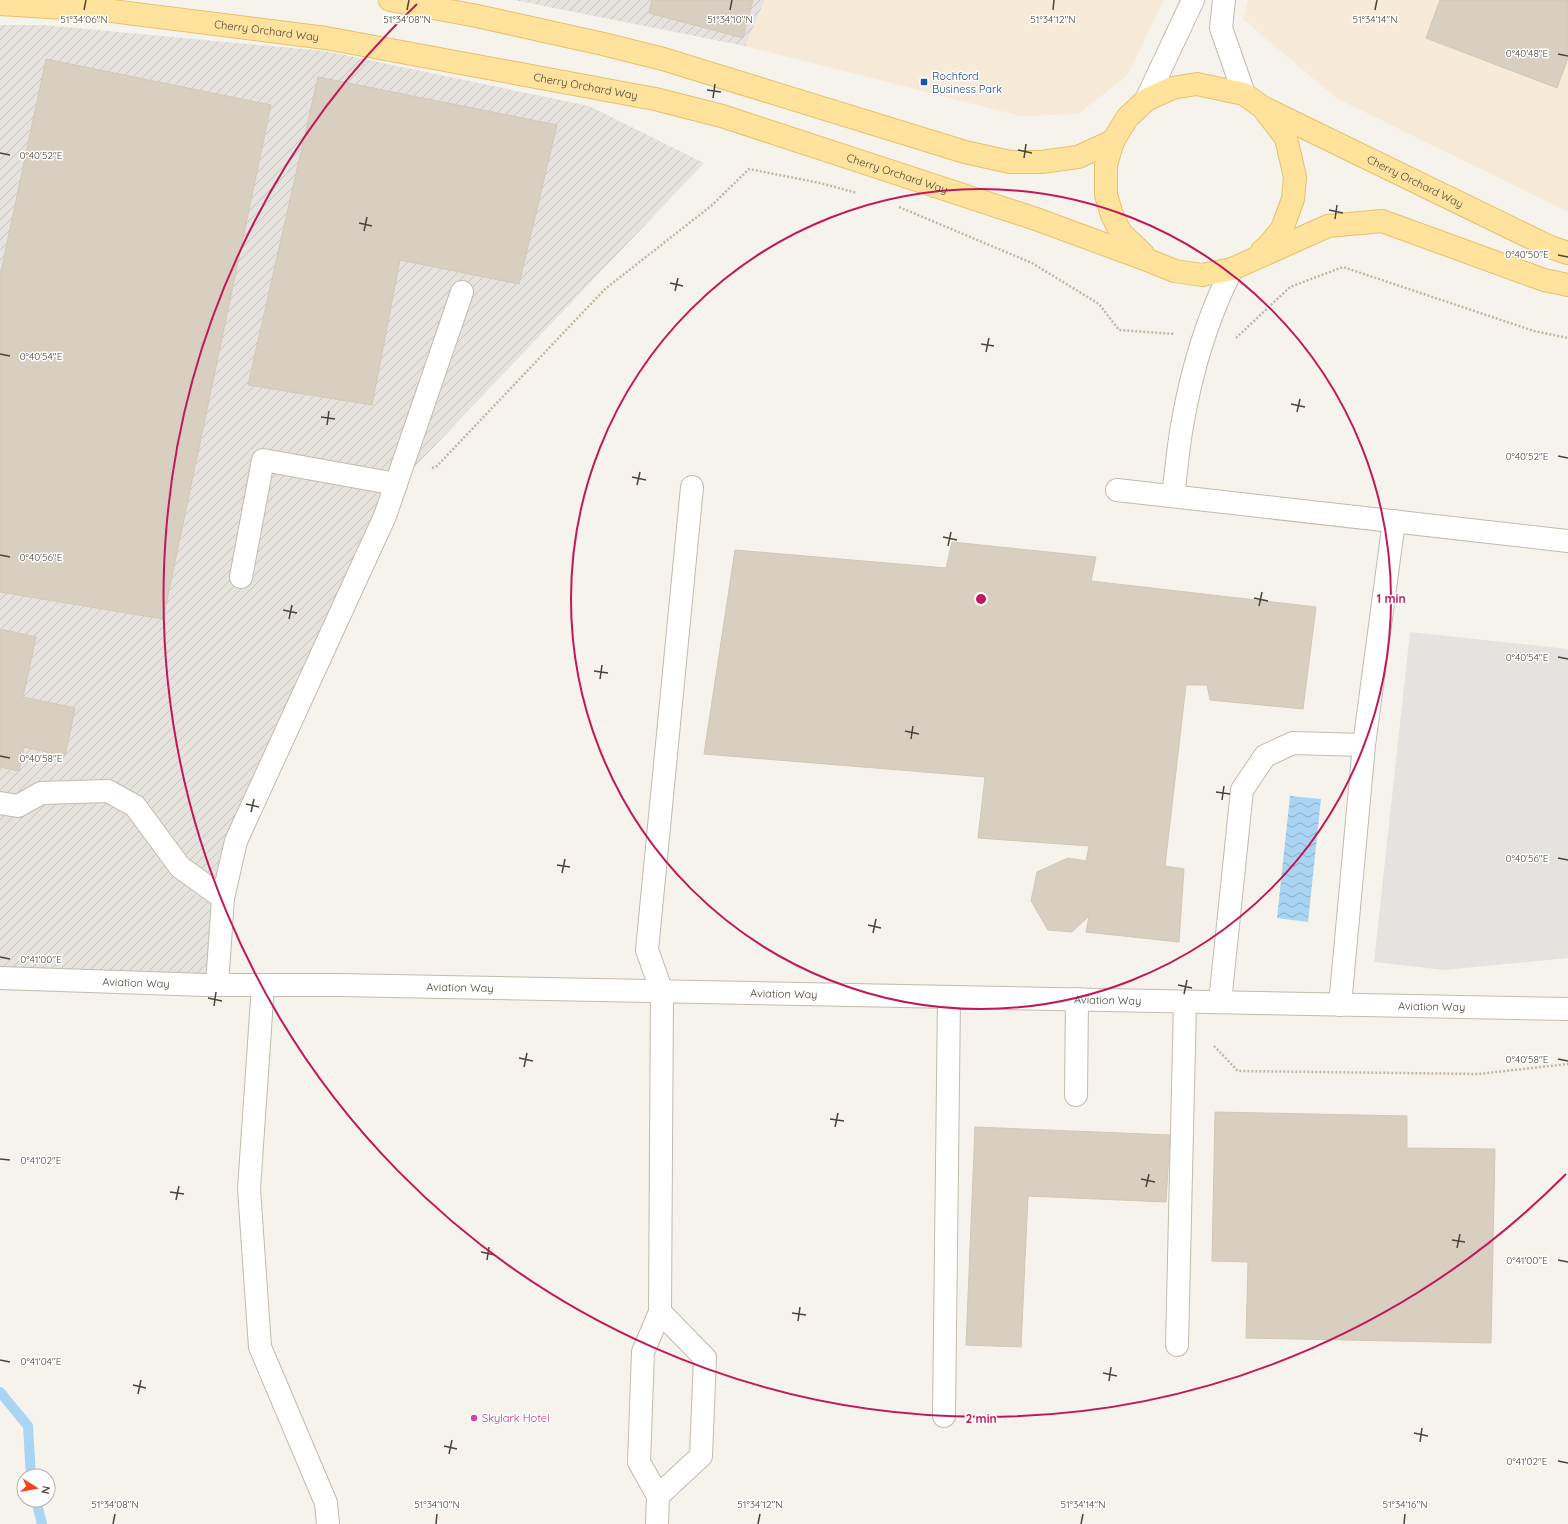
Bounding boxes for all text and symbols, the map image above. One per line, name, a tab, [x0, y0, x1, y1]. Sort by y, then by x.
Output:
text: 51°34'06"N	[60, 13, 108, 26]
text: 51°34'08"N	[383, 13, 431, 26]
text: 51°34'10"N	[707, 13, 753, 26]
text: 51°34'12"N	[1030, 13, 1076, 26]
text: 51°34'14"N	[1353, 13, 1397, 26]
street label: Cherry Orchard Way	[213, 17, 320, 44]
text: 0°40'48"E	[1506, 47, 1549, 60]
place label: Rochford Business Park	[932, 69, 1002, 96]
street label: Cherry Orchard Way	[532, 70, 639, 103]
marker: Rochford Business Park	[919, 77, 929, 87]
text: 0°40'52"E	[20, 149, 63, 162]
street label: Cherry Orchard Way	[845, 150, 950, 197]
street label: Cherry Orchard Way	[1365, 152, 1466, 211]
text: 0°40'50"E	[1505, 248, 1549, 261]
text: 0°40'54"E	[20, 350, 63, 363]
text: 0°40'52"E	[1506, 450, 1549, 463]
text: 0°40'56"E	[20, 551, 63, 564]
text: 1 min	[1376, 591, 1406, 606]
centre of rings	[974, 592, 988, 606]
text: 0°40'54"E	[1506, 651, 1549, 664]
text: 0°40'58"E	[20, 752, 63, 765]
text: 0°40'56"E	[1506, 852, 1549, 865]
text: 0°41'00"E	[20, 953, 62, 966]
street label: Aviation Way	[102, 974, 170, 991]
street label: Aviation Way	[426, 980, 494, 995]
street label: Aviation Way	[750, 986, 818, 1001]
street label: Aviation Way	[1074, 992, 1141, 1008]
street label: Aviation Way	[1398, 999, 1465, 1014]
text: 0°40'58"E	[1506, 1053, 1549, 1066]
text: 0°41'02"E	[20, 1154, 62, 1167]
text: 0°41'00"E	[1506, 1254, 1548, 1267]
text: 0°41'04"E	[21, 1355, 62, 1368]
place label: Skylark Hotel	[482, 1411, 550, 1425]
text: 2 min	[965, 1411, 997, 1426]
marker: Skylark Hotel	[469, 1413, 479, 1423]
text: 0°41'02"E	[1506, 1455, 1548, 1468]
north arrow	[16, 1468, 56, 1508]
text: N	[38, 1485, 53, 1495]
text: 51°34'08"N	[91, 1498, 139, 1511]
text: 51°34'10"N	[414, 1498, 460, 1511]
text: 51°34'12"N	[737, 1498, 783, 1511]
text: 51°34'14"N	[1061, 1498, 1105, 1511]
text: 51°34'16"N	[1382, 1498, 1428, 1511]

